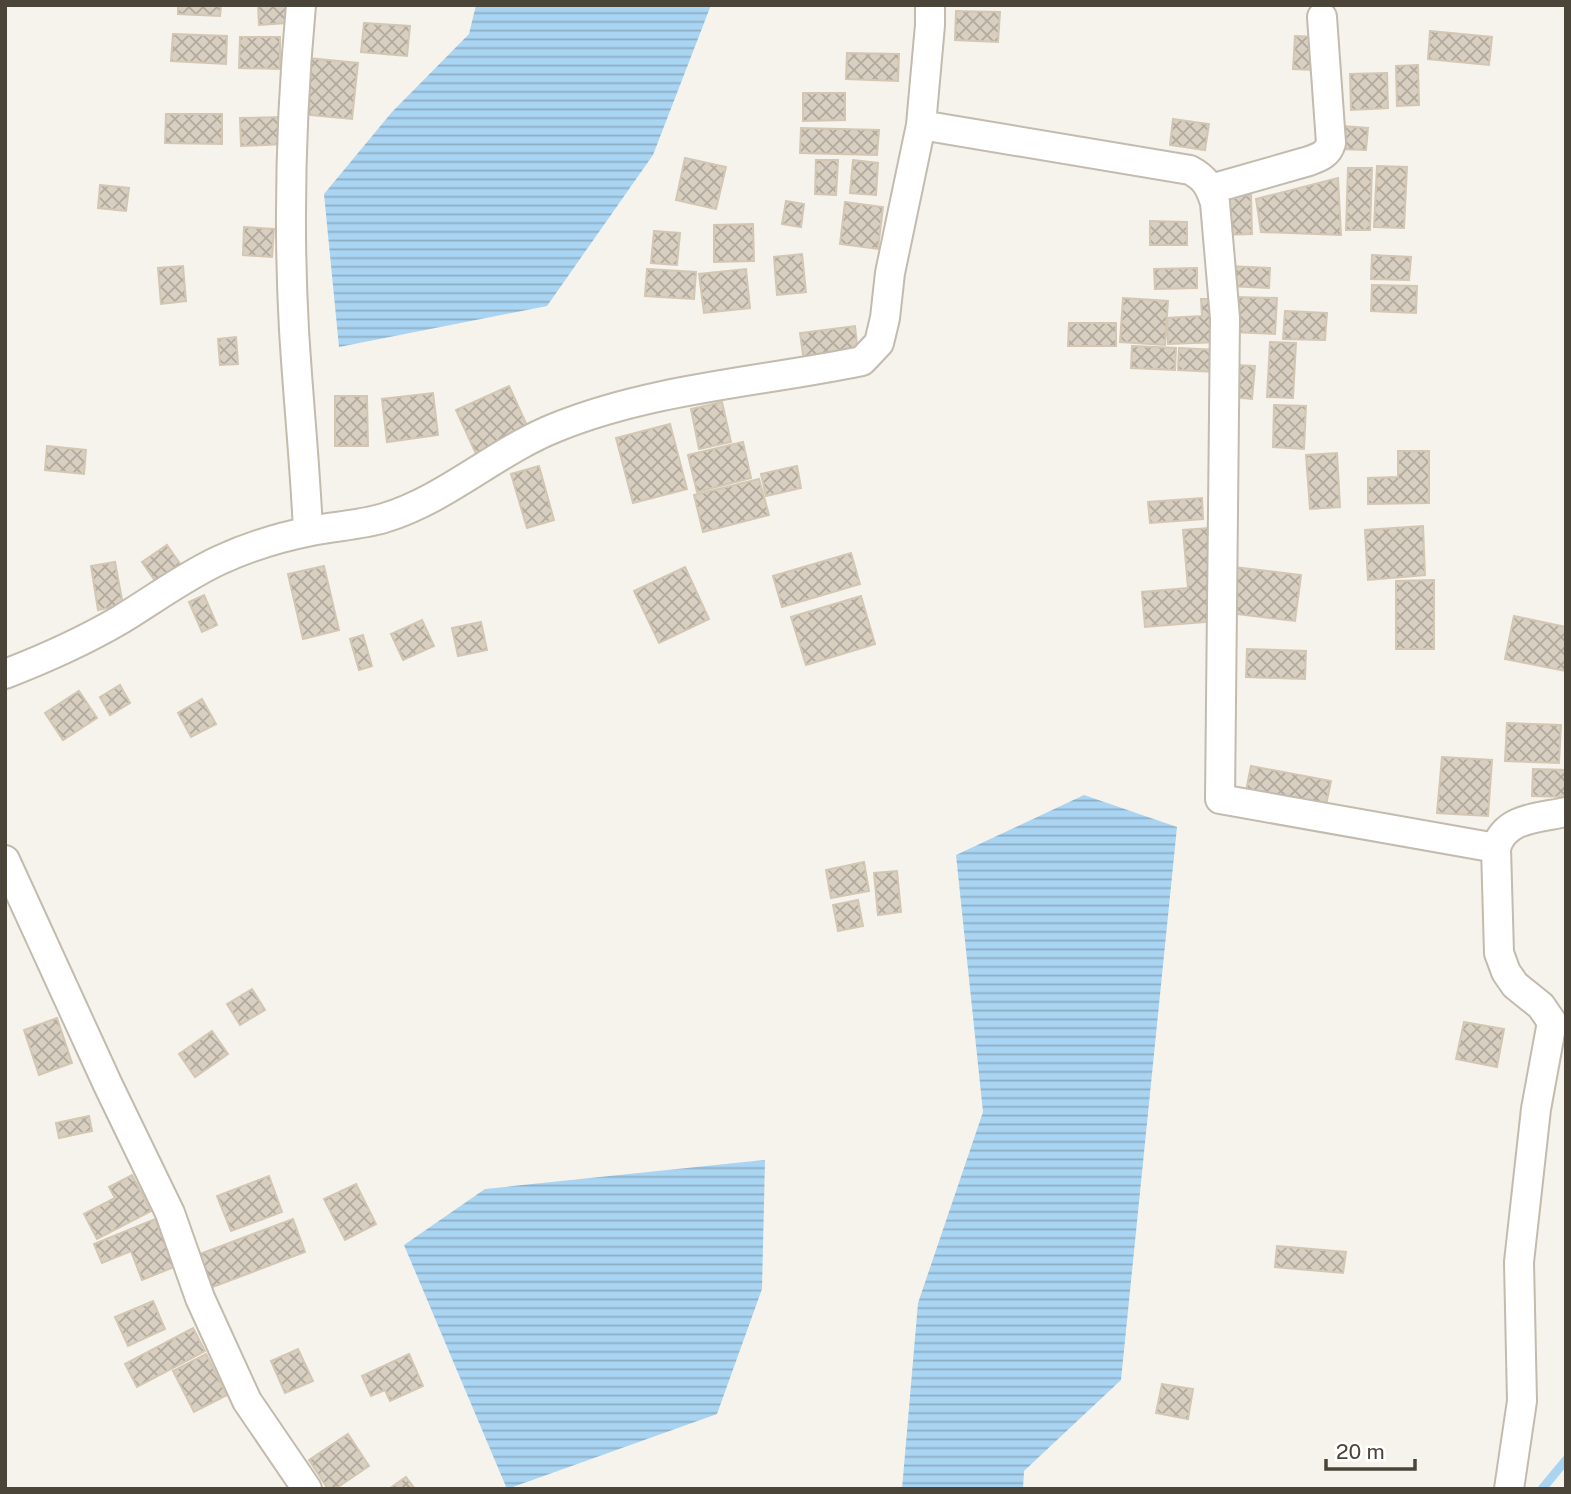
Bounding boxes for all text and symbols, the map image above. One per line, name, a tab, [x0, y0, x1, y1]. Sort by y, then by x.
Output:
scale bar	[1326, 1428, 1415, 1472]
text: 20 m	[1336, 1439, 1385, 1464]

